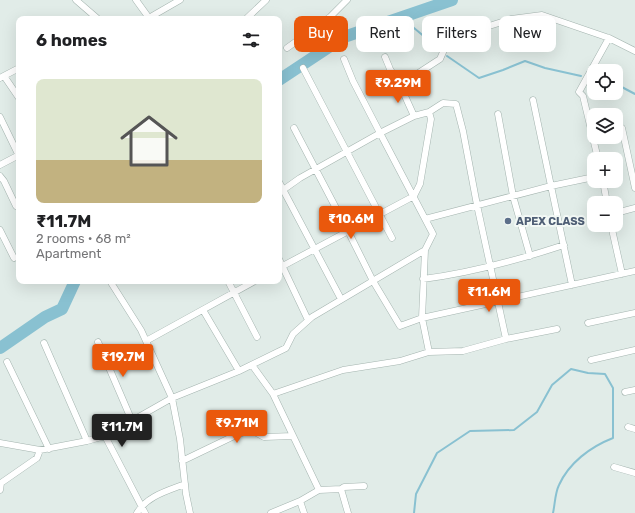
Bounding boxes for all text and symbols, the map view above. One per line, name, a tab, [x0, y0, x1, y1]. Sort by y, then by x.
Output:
chip: Buy	[294, 16, 348, 52]
chip: Rent	[356, 16, 414, 52]
chip: Filters	[422, 16, 491, 52]
chip: New	[499, 16, 556, 52]
icon: filters	[240, 29, 262, 51]
text: 6 homes	[36, 30, 107, 50]
map controls	[587, 64, 623, 232]
button: locate	[587, 64, 623, 100]
pin: ₹9.29M	[365, 70, 431, 104]
text: ₹9.29M	[375, 75, 421, 90]
icon: home	[113, 105, 185, 177]
button: layers	[587, 108, 623, 144]
button: +	[587, 152, 623, 188]
button: −	[587, 196, 623, 232]
pin: ₹10.6M	[318, 206, 384, 240]
text: ₹11.7M	[36, 211, 91, 231]
text: ₹10.6M	[328, 211, 374, 226]
place label: APEX CLASS	[516, 215, 585, 228]
marker: APEX CLASS	[503, 216, 513, 226]
text: 2 rooms · 68 m²	[36, 231, 131, 246]
text: Apartment	[36, 246, 101, 261]
pin: ₹11.6M	[456, 279, 522, 313]
text: ₹11.6M	[467, 284, 511, 299]
pin: ₹19.7M	[90, 344, 156, 378]
text: ₹19.7M	[101, 349, 145, 364]
pin: ₹9.71M	[204, 410, 270, 444]
pin: ₹11.7M	[89, 414, 155, 448]
text: ₹9.71M	[215, 415, 259, 430]
text: ₹11.7M	[101, 419, 143, 434]

